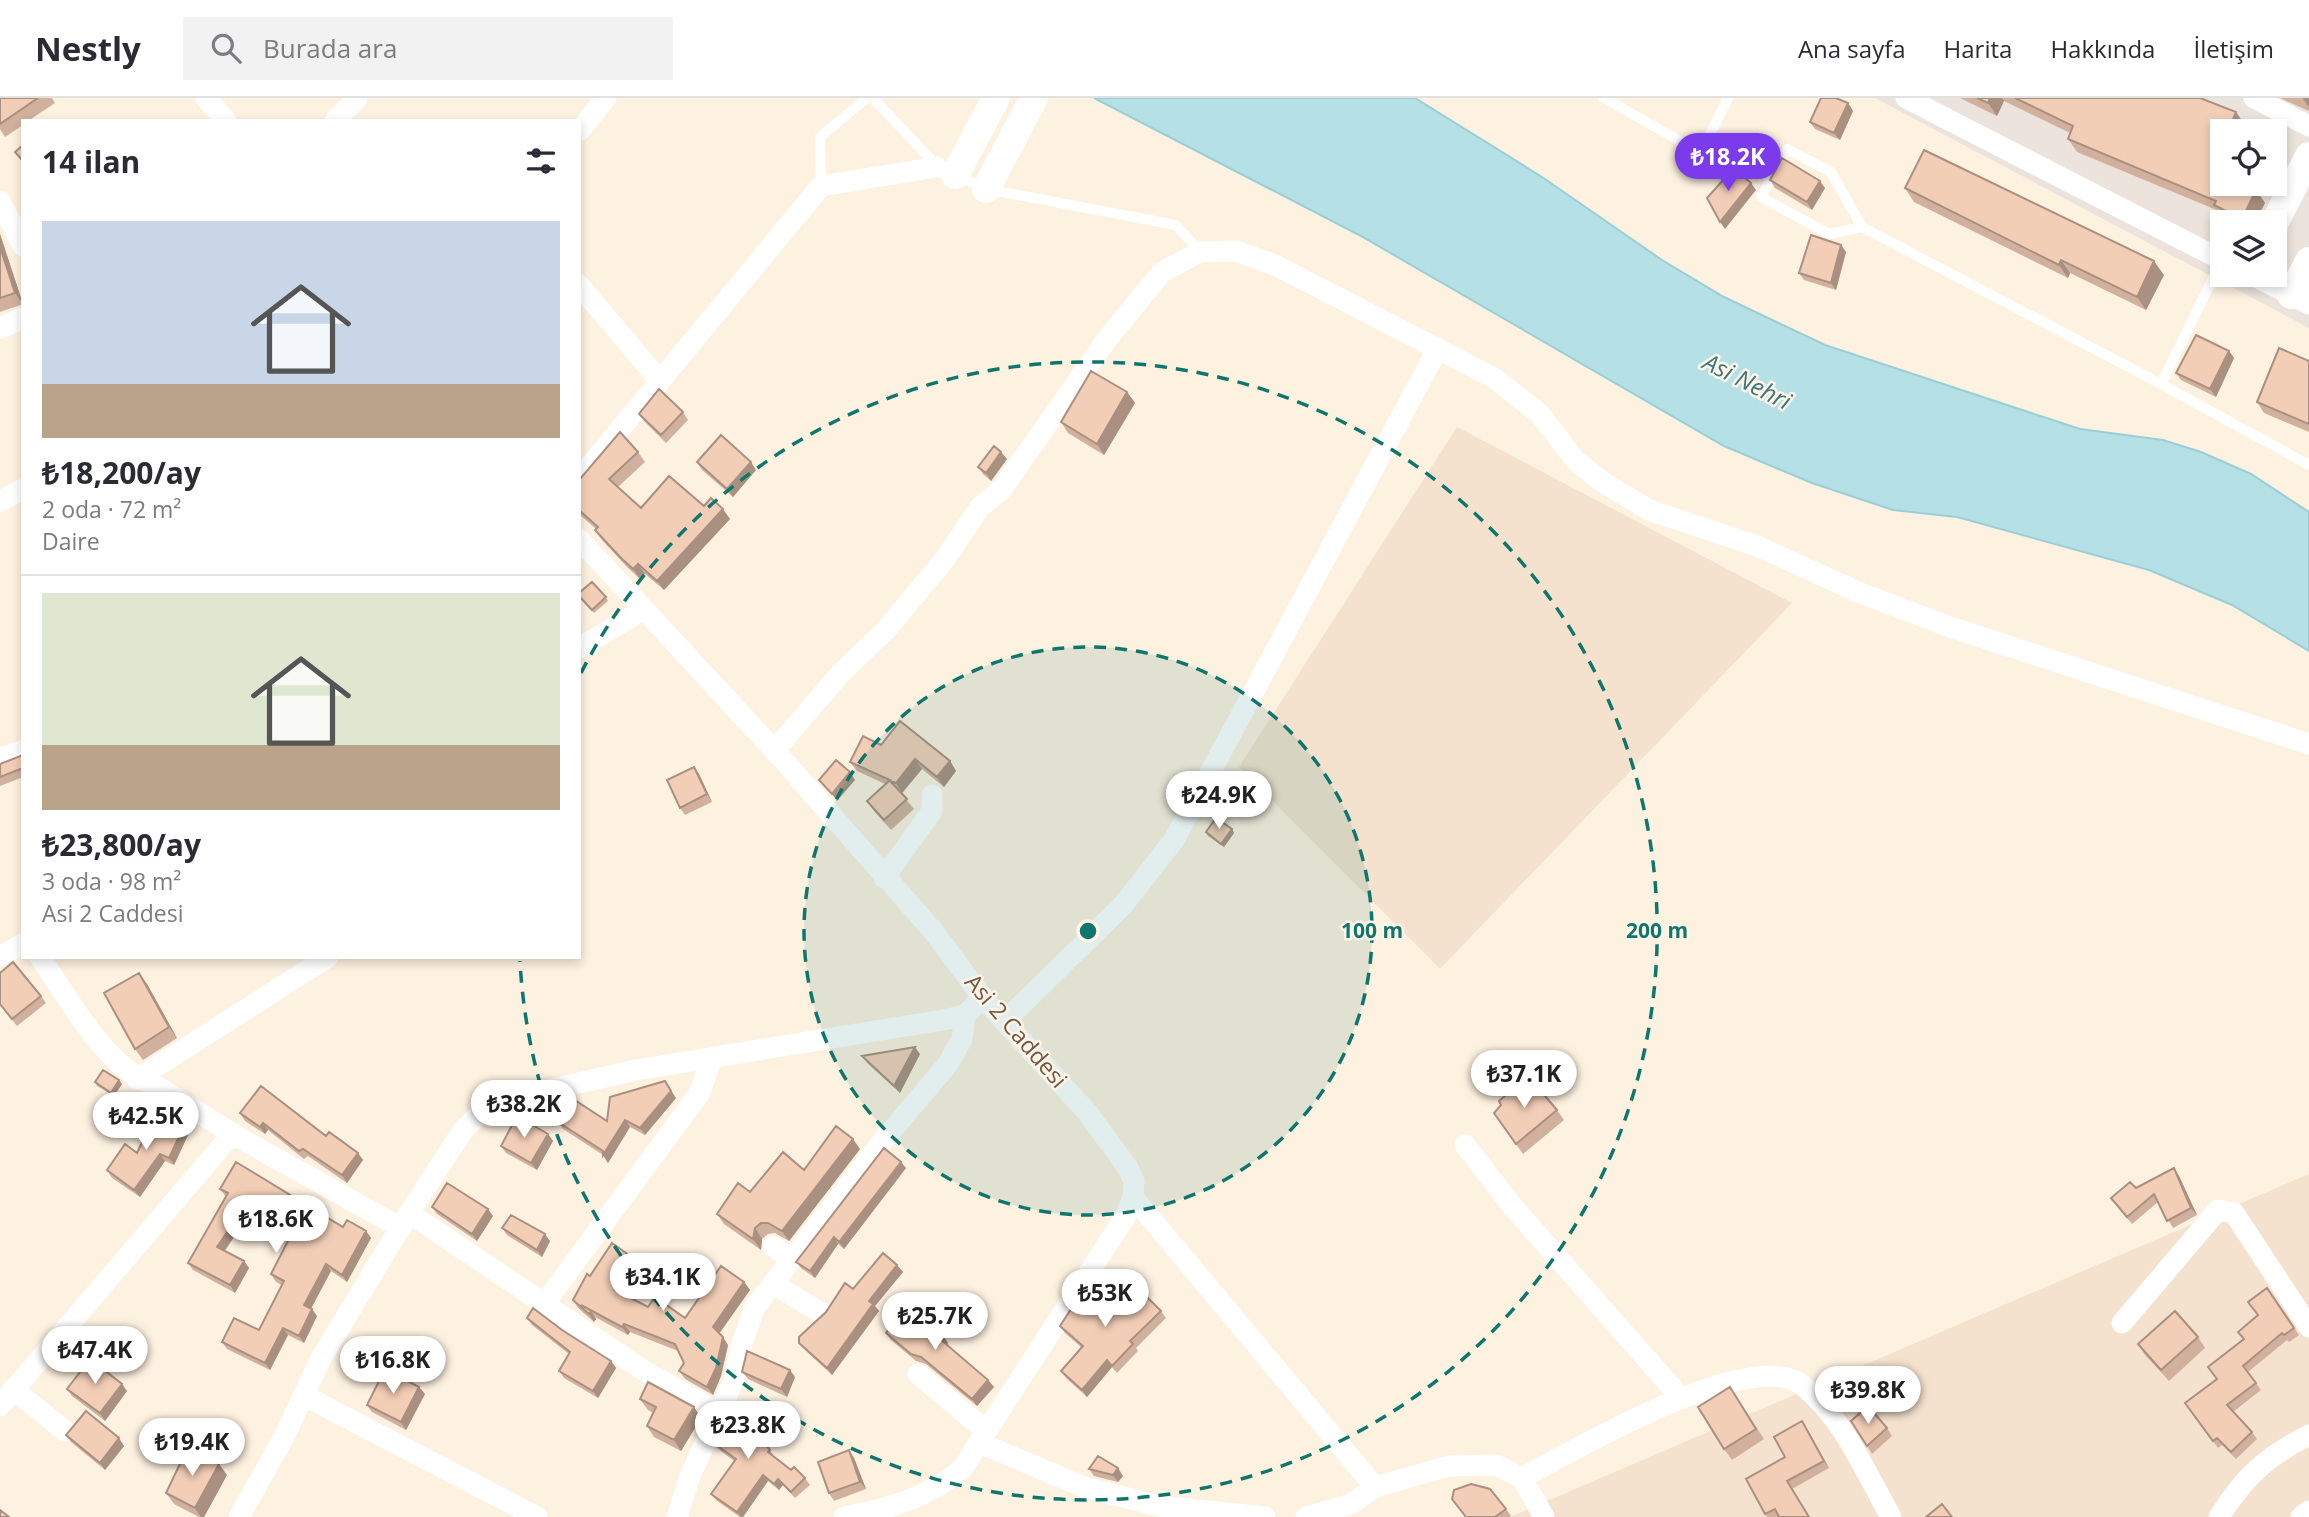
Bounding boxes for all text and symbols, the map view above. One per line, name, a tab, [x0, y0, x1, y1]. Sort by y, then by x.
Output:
search box	[183, 17, 673, 80]
text: Nestly	[35, 26, 141, 71]
icon: search	[207, 29, 245, 67]
text: Burada ara	[263, 30, 397, 66]
text: Ana sayfa	[1798, 32, 1906, 65]
text: Harita	[1944, 32, 2012, 65]
text: Hakkında	[2050, 32, 2155, 65]
text: İletişim	[2193, 32, 2274, 65]
map controls	[2210, 119, 2287, 287]
button: locate	[2210, 119, 2287, 196]
pin: ₺18.2K	[1671, 134, 1785, 193]
text: ₺18.2K	[1691, 140, 1765, 172]
text: 14 ilan	[42, 141, 140, 182]
icon: filters	[522, 142, 560, 180]
button: layers	[2210, 210, 2287, 287]
icon: home	[238, 266, 364, 392]
water label: Asi Nehri	[1696, 344, 1798, 417]
text: ₺18,200/ay	[42, 452, 201, 493]
text: 2 oda · 72 m²	[42, 493, 181, 525]
text: Daire	[42, 525, 100, 557]
icon: home	[238, 638, 364, 764]
pin: ₺24.9K	[1162, 772, 1276, 831]
text: ₺24.9K	[1182, 778, 1256, 810]
text: ₺23,800/ay	[42, 824, 201, 865]
text: 3 oda · 98 m²	[42, 865, 181, 897]
text: Asi 2 Caddesi	[42, 897, 184, 929]
text: 100 m	[1341, 916, 1403, 944]
text: 200 m	[1626, 916, 1688, 944]
centre of rings	[1076, 919, 1100, 943]
street label: Asi 2 Caddesi	[958, 966, 1075, 1094]
pin: ₺37.1K	[1467, 1051, 1581, 1110]
text: ₺37.1K	[1487, 1057, 1561, 1089]
pin: ₺38.2K	[467, 1080, 581, 1140]
text: ₺38.2K	[487, 1087, 561, 1119]
pin: ₺42.5K	[89, 1093, 203, 1152]
text: ₺42.5K	[109, 1099, 183, 1131]
pin: ₺18.6K	[219, 1196, 333, 1255]
text: ₺18.6K	[239, 1202, 313, 1234]
pin: ₺34.1K	[606, 1254, 720, 1313]
text: ₺34.1K	[626, 1260, 700, 1292]
pin: ₺53K	[1064, 1270, 1146, 1329]
text: ₺53K	[1078, 1276, 1132, 1308]
pin: ₺25.7K	[878, 1292, 992, 1352]
text: ₺25.7K	[898, 1299, 972, 1331]
pin: ₺47.4K	[38, 1326, 152, 1386]
text: ₺47.4K	[58, 1333, 132, 1365]
pin: ₺16.8K	[336, 1336, 450, 1396]
text: ₺16.8K	[356, 1343, 430, 1375]
pin: ₺39.8K	[1811, 1366, 1925, 1426]
text: ₺39.8K	[1831, 1373, 1905, 1405]
pin: ₺23.8K	[691, 1402, 805, 1461]
text: ₺23.8K	[711, 1408, 785, 1440]
pin: ₺19.4K	[135, 1418, 249, 1478]
text: ₺19.4K	[155, 1425, 229, 1457]

